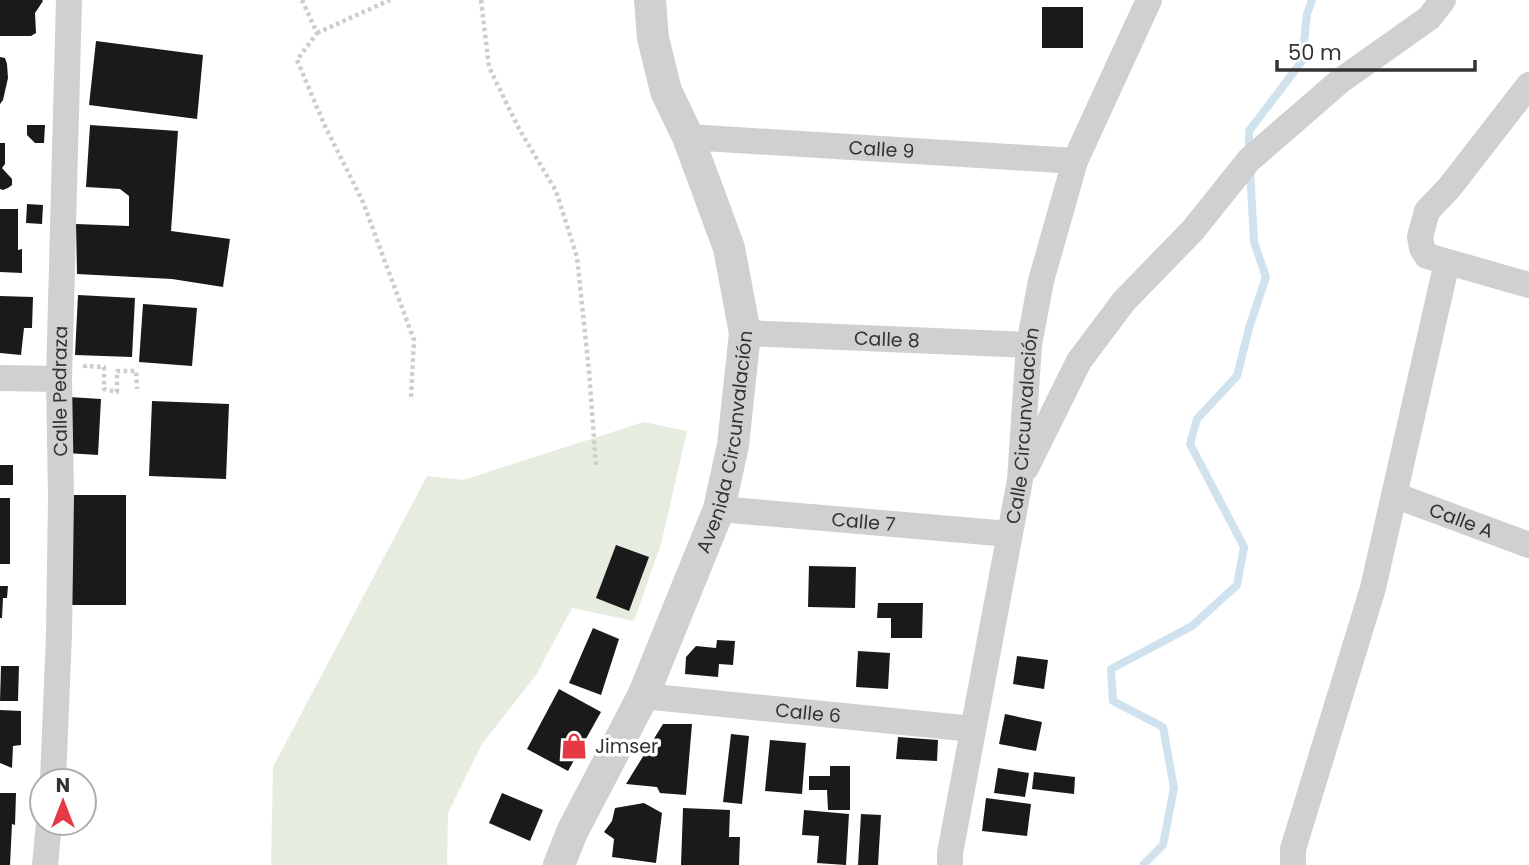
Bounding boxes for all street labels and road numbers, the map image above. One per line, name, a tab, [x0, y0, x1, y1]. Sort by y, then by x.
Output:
street label: Calle 9	[848, 134, 915, 165]
street label: Calle Pedraza	[46, 325, 74, 457]
street label: Calle 8	[853, 325, 920, 354]
street label: Calle Circunvalación	[999, 325, 1046, 526]
street label: Avenida Circunvalación	[690, 329, 759, 557]
street label: Calle A	[1425, 496, 1497, 545]
street label: Calle 7	[830, 506, 897, 538]
street label: Calle 6	[774, 696, 842, 730]

